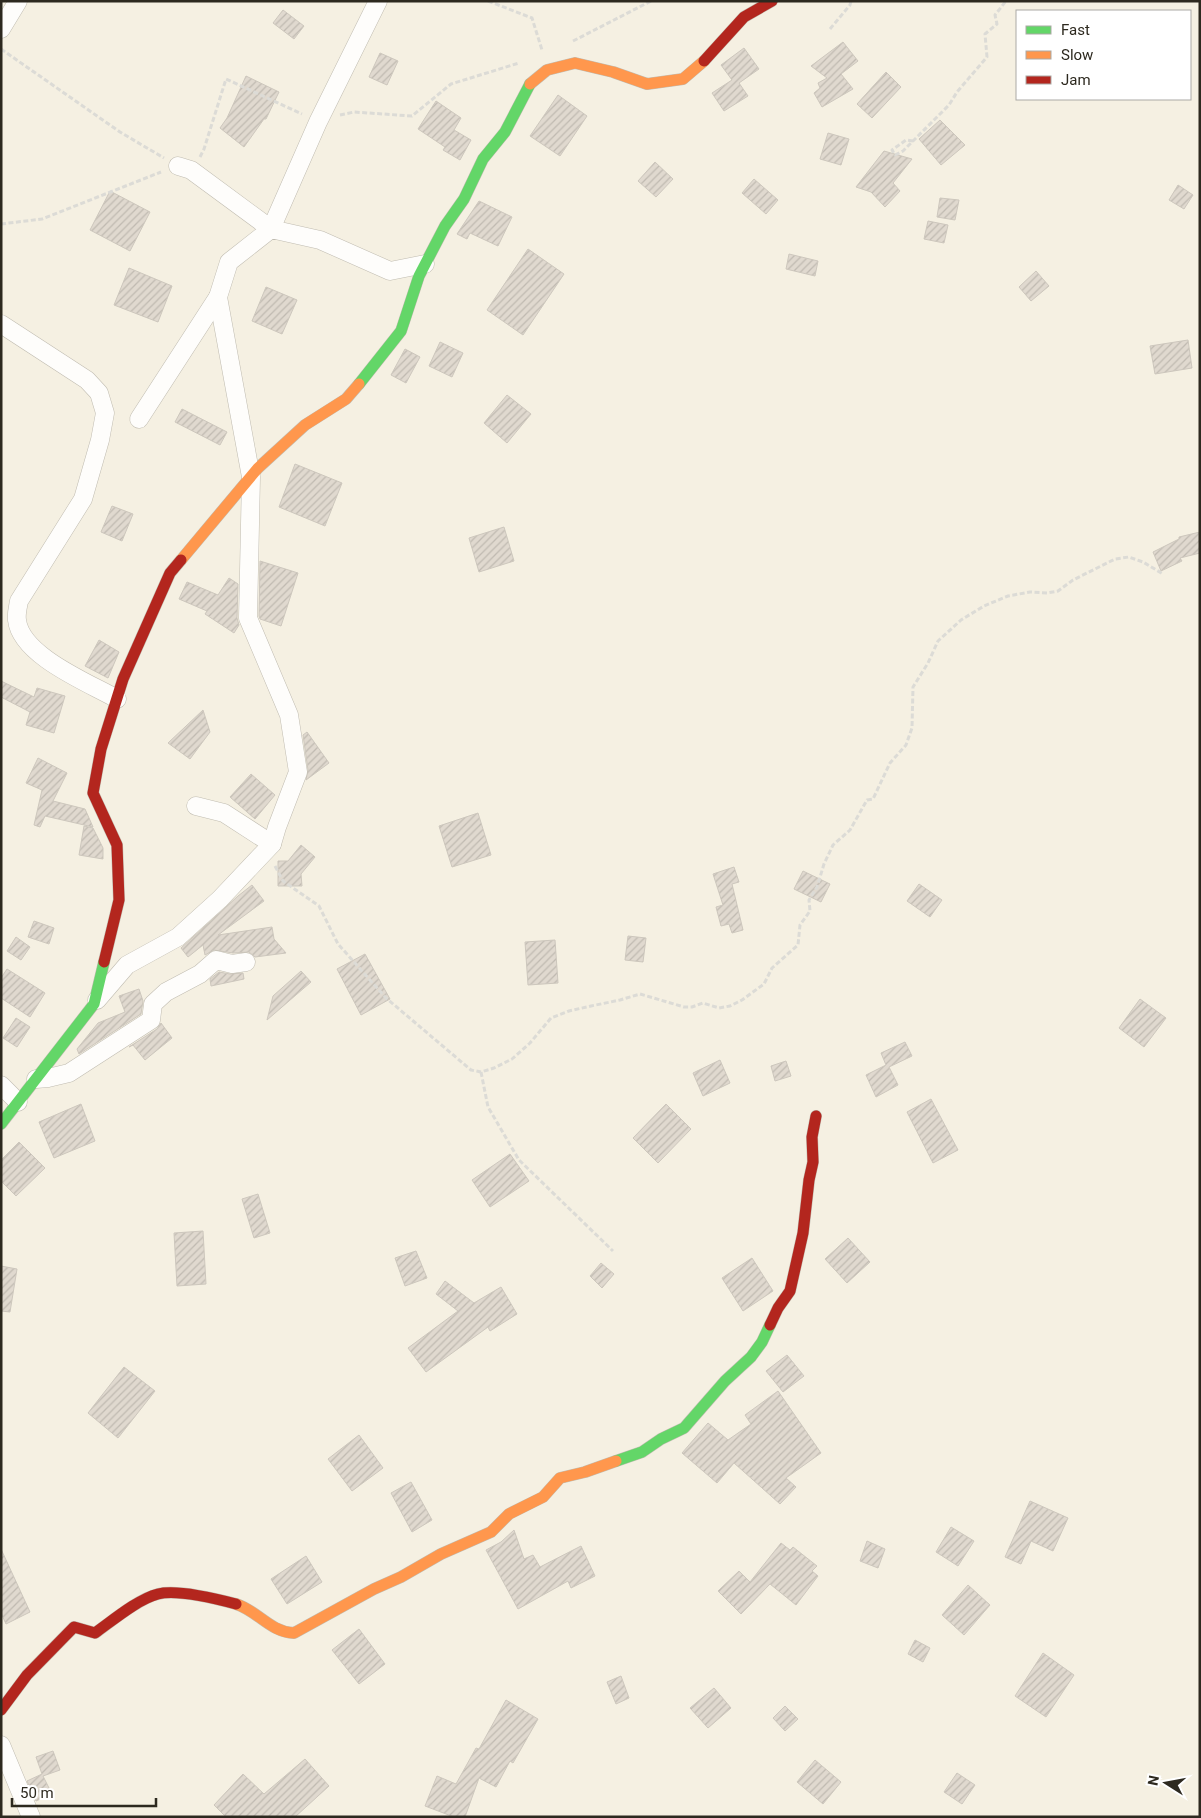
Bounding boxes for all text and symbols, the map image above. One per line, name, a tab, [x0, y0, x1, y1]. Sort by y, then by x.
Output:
legend	[1016, 10, 1191, 100]
text: Fast	[1061, 21, 1090, 39]
text: Slow	[1061, 46, 1093, 64]
text: Jam	[1061, 71, 1091, 89]
north arrow	[1141, 1758, 1191, 1808]
text: N	[1144, 1774, 1162, 1787]
scale bar	[12, 1776, 156, 1808]
text: 50 m	[20, 1784, 54, 1802]

